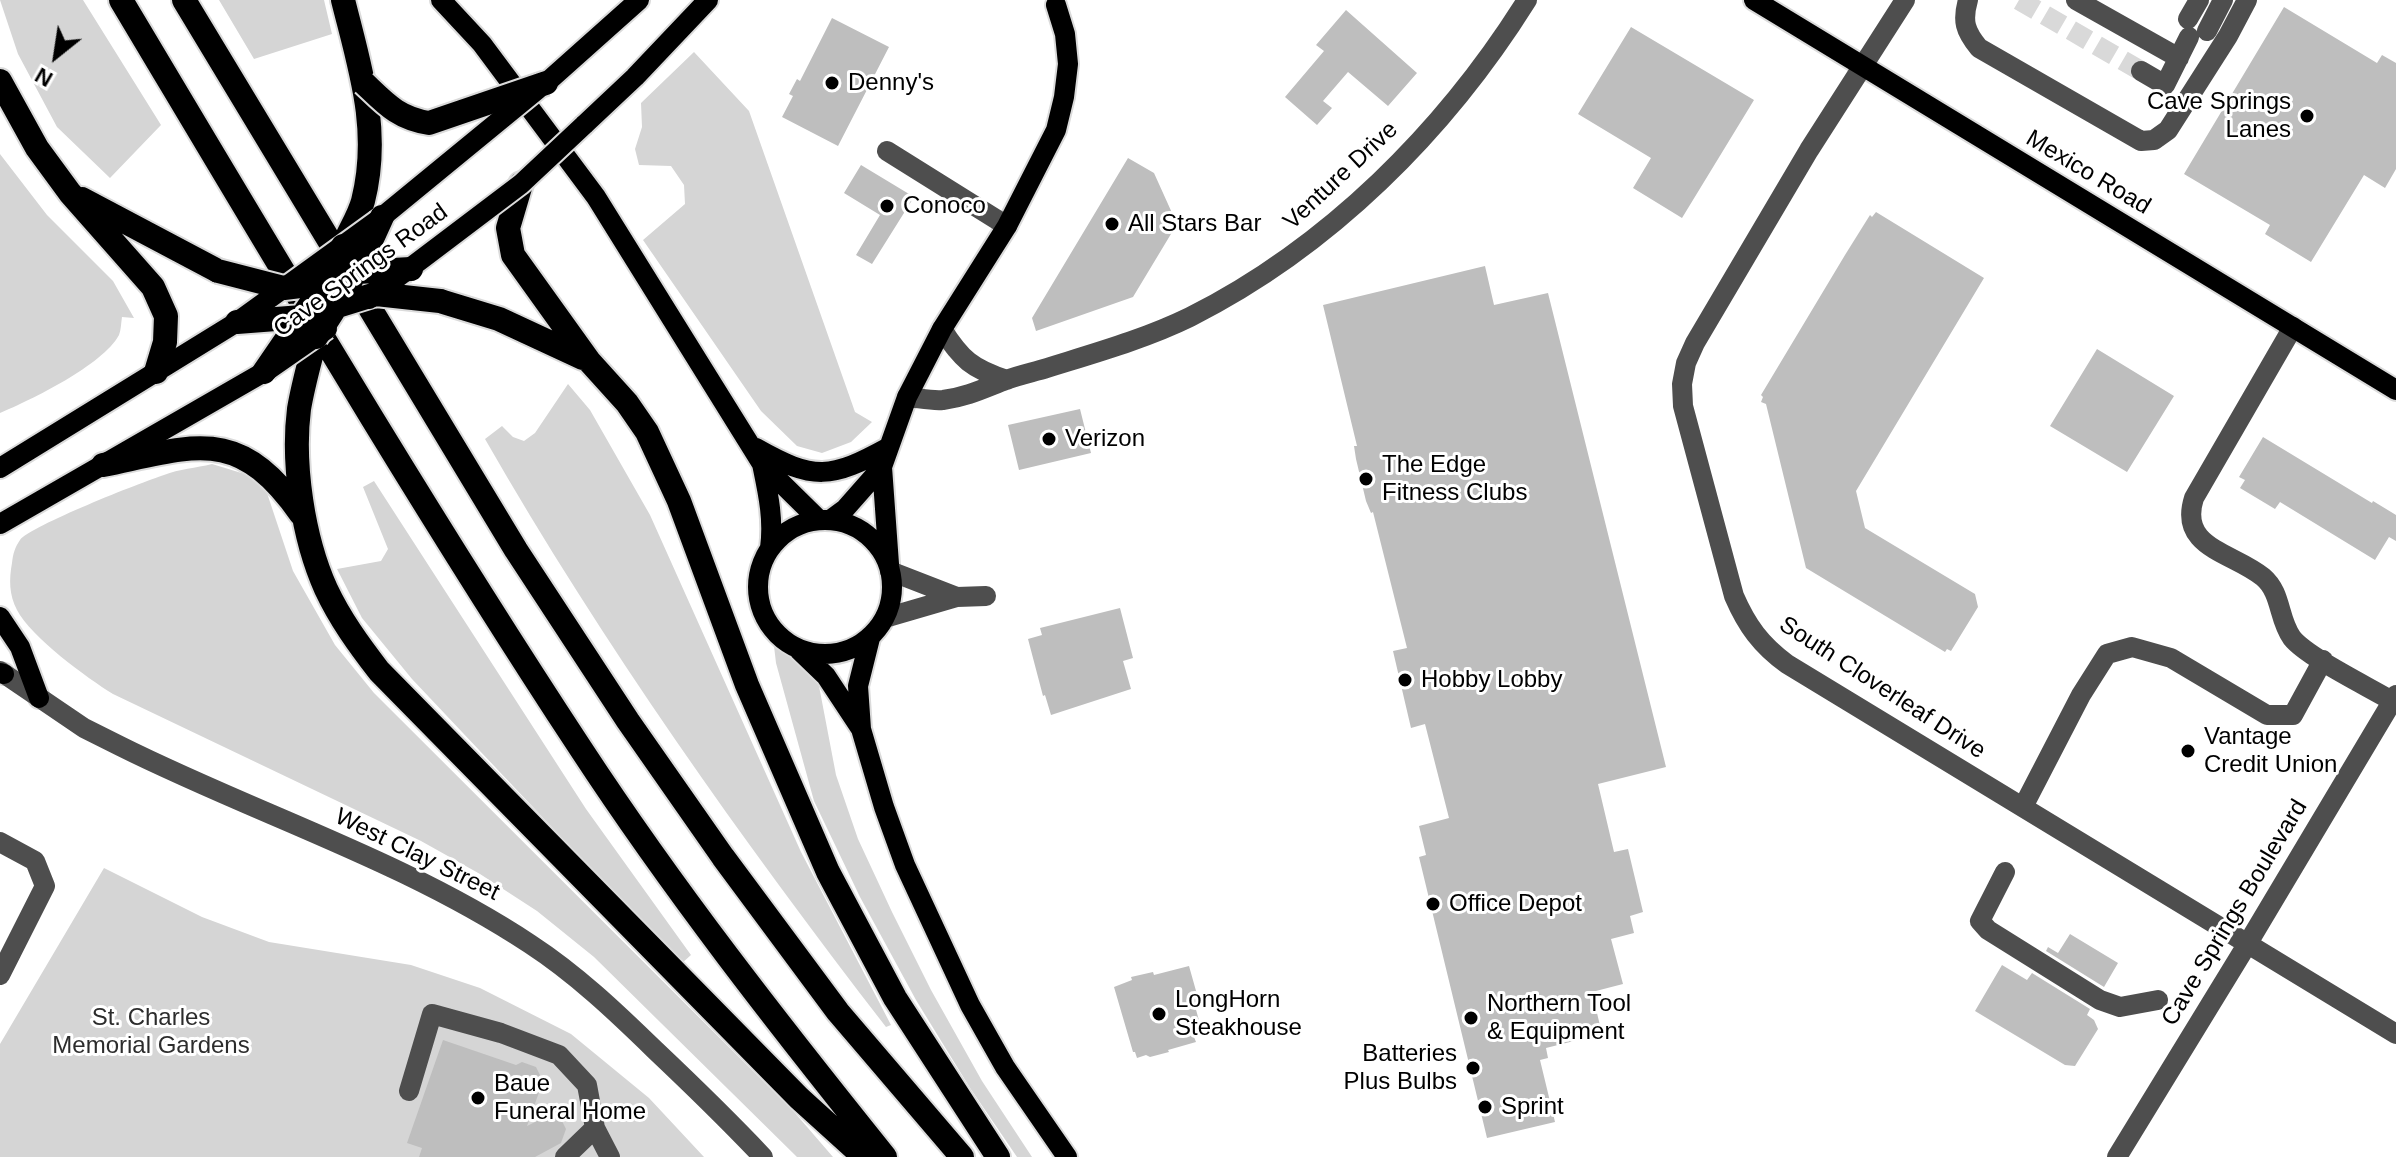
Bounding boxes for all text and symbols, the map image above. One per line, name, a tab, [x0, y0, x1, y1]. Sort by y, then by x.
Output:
north arrow	[16, 16, 96, 96]
text: N	[31, 62, 57, 92]
place label: Denny's	[848, 69, 934, 97]
marker: Denny's	[823, 74, 841, 92]
place label: Cave Springs Lanes	[2147, 88, 2291, 144]
marker: Cave Springs Lanes	[2298, 107, 2316, 125]
street label: Venture Drive	[1278, 116, 1404, 236]
street label: Mexico Road	[2021, 125, 2155, 221]
place label: Conoco	[903, 192, 986, 220]
marker: Conoco	[878, 197, 896, 215]
street label: Cave Springs Road	[268, 198, 454, 344]
place label: All Stars Bar	[1128, 210, 1261, 238]
marker: All Stars Bar	[1103, 215, 1121, 233]
place label: Verizon	[1065, 425, 1145, 453]
marker: Verizon	[1040, 430, 1058, 448]
place label: The Edge Fitness Clubs	[1382, 451, 1527, 507]
marker: The Edge Fitness Clubs	[1357, 470, 1375, 488]
street label: South Cloverleaf Drive	[1773, 611, 1991, 765]
place label: Hobby Lobby	[1421, 666, 1562, 694]
marker: Hobby Lobby	[1396, 671, 1414, 689]
place label: Vantage Credit Union	[2204, 723, 2337, 779]
marker: Vantage Credit Union	[2179, 742, 2197, 760]
street label: Cave Springs Boulevard	[2156, 795, 2314, 1031]
street label: West Clay Street	[330, 803, 504, 907]
place label: Office Depot	[1449, 890, 1582, 918]
marker: Office Depot	[1424, 895, 1442, 913]
place label: LongHorn Steakhouse	[1175, 986, 1302, 1042]
place label: Northern Tool & Equipment	[1487, 990, 1631, 1046]
park label: St. Charles Memorial Gardens	[52, 1004, 250, 1060]
marker: LongHorn Steakhouse	[1150, 1005, 1168, 1023]
marker: Northern Tool & Equipment	[1462, 1009, 1480, 1027]
place label: Batteries Plus Bulbs	[1344, 1040, 1457, 1096]
marker: Batteries Plus Bulbs	[1464, 1059, 1482, 1077]
place label: Baue Funeral Home	[494, 1070, 646, 1126]
marker: Baue Funeral Home	[469, 1089, 487, 1107]
place label: Sprint	[1501, 1093, 1564, 1121]
marker: Sprint	[1476, 1098, 1494, 1116]

